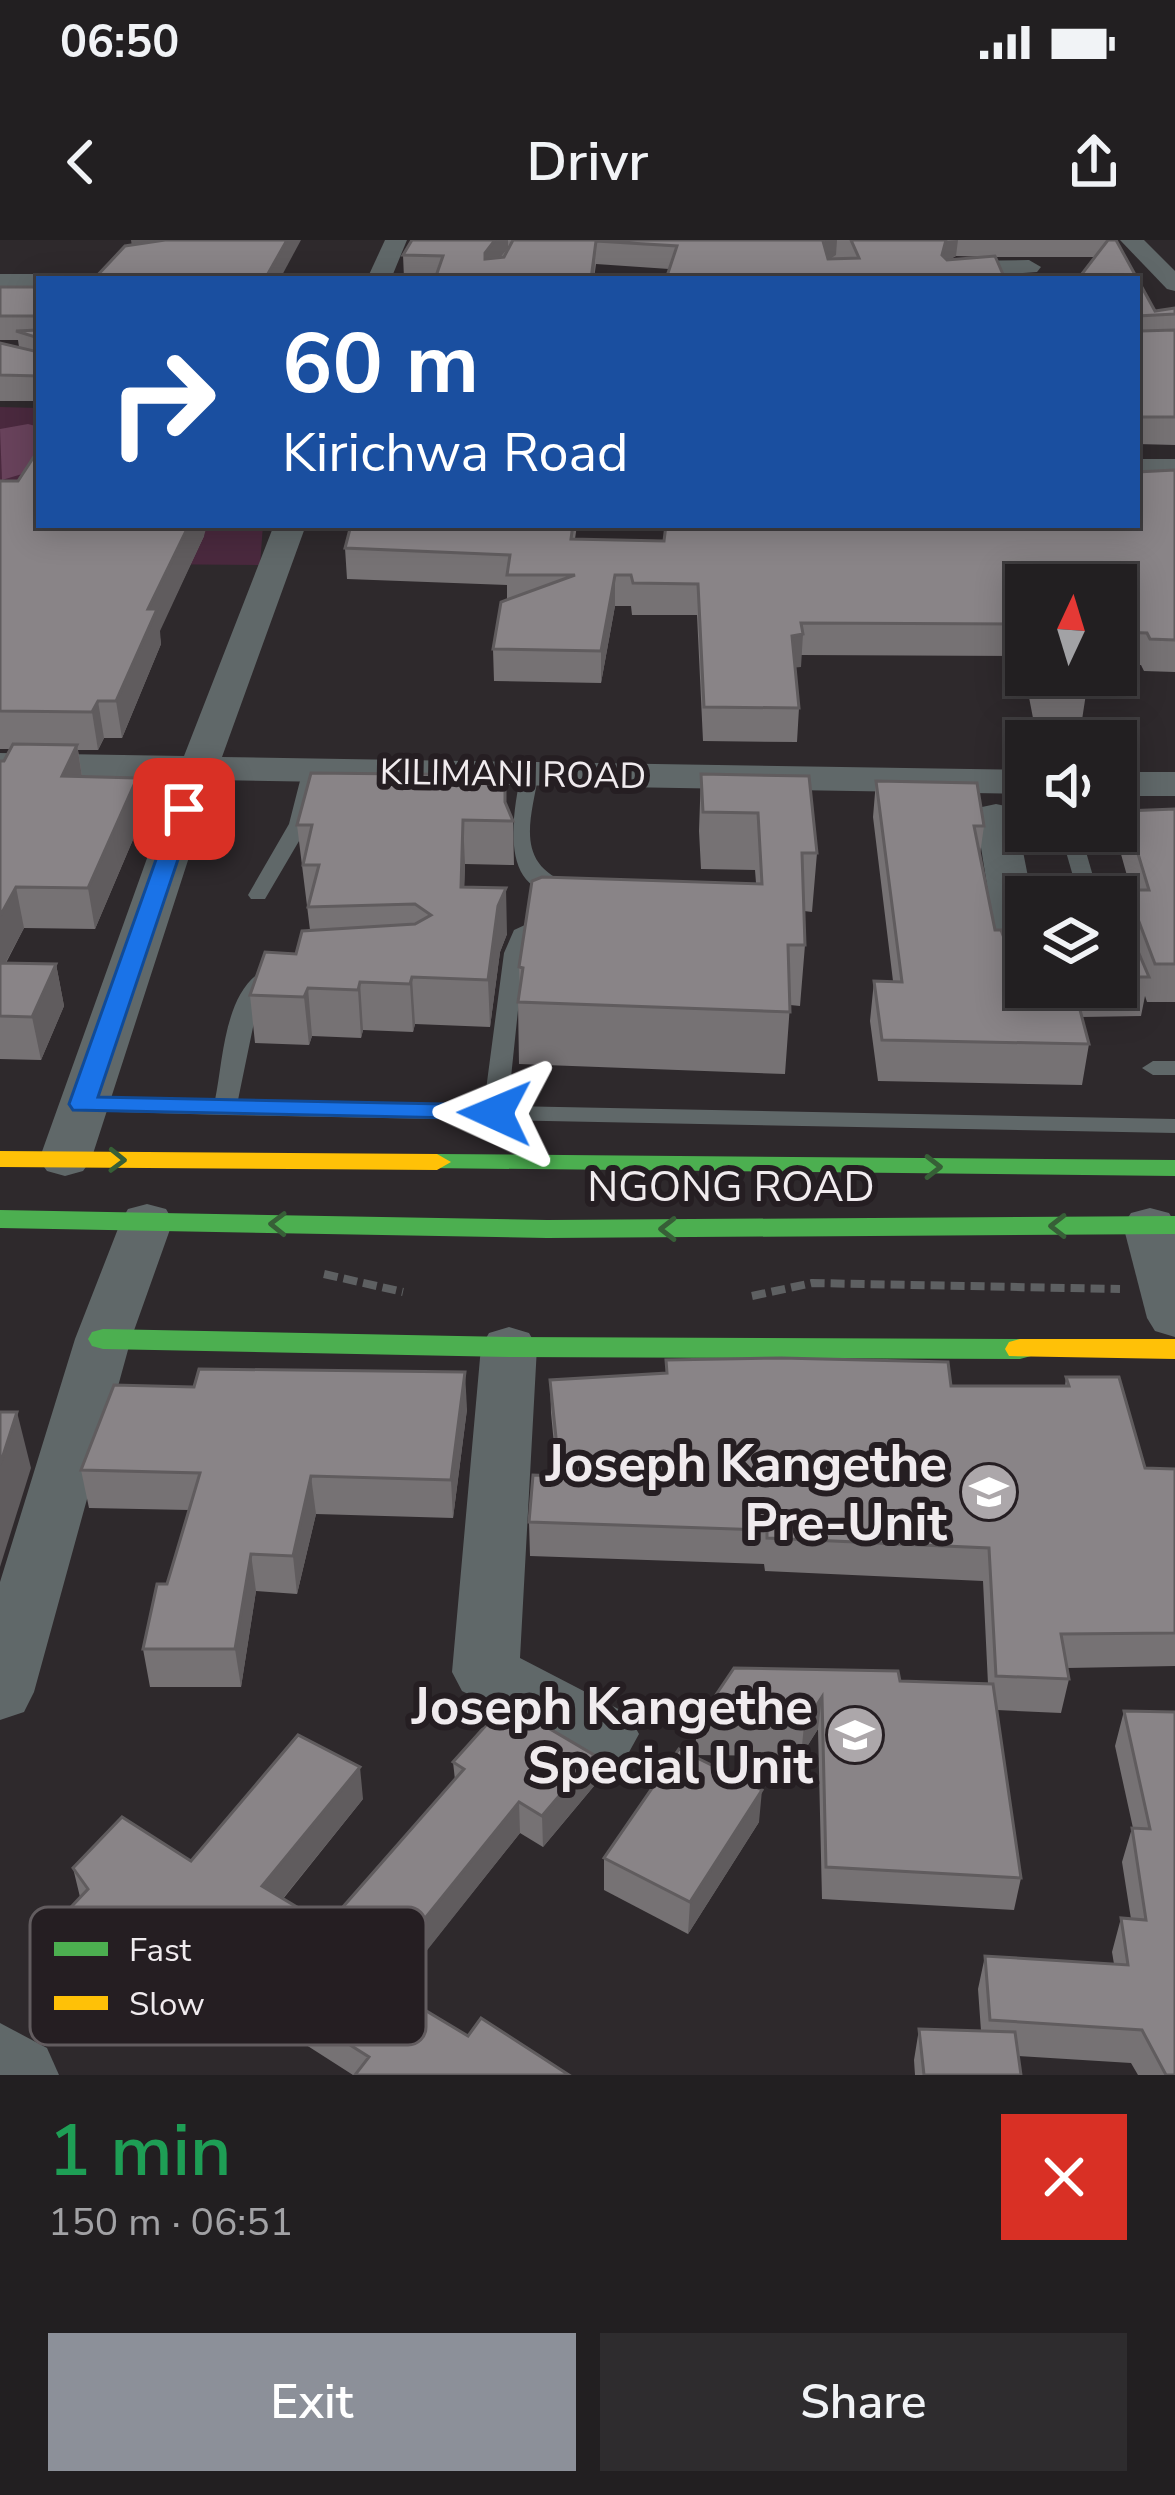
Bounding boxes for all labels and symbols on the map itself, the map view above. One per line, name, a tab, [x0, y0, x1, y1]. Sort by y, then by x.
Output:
north arrow	[1005, 564, 1137, 696]
street label: KILIMANI ROAD	[379, 748, 647, 801]
pin	[133, 758, 235, 860]
position arrow	[432, 1050, 558, 1176]
one-way arrow	[108, 1147, 127, 1173]
one-way arrow	[925, 1154, 943, 1180]
street label: NGONG ROAD	[587, 1159, 875, 1216]
one-way arrow	[268, 1211, 287, 1237]
one-way arrow	[1048, 1213, 1066, 1239]
one-way arrow	[658, 1215, 677, 1241]
place label: Joseph Kangethe Pre-Unit	[545, 1429, 947, 1558]
school or university icon: Joseph Kangethe Pre-Unit	[958, 1461, 1020, 1523]
place label: Joseph Kangethe Special Unit	[411, 1672, 813, 1801]
school or university icon: Joseph Kangethe Special Unit	[824, 1704, 886, 1766]
legend	[30, 1907, 426, 2045]
text: Fast	[129, 1928, 192, 1973]
text: Slow	[129, 1982, 205, 2027]

